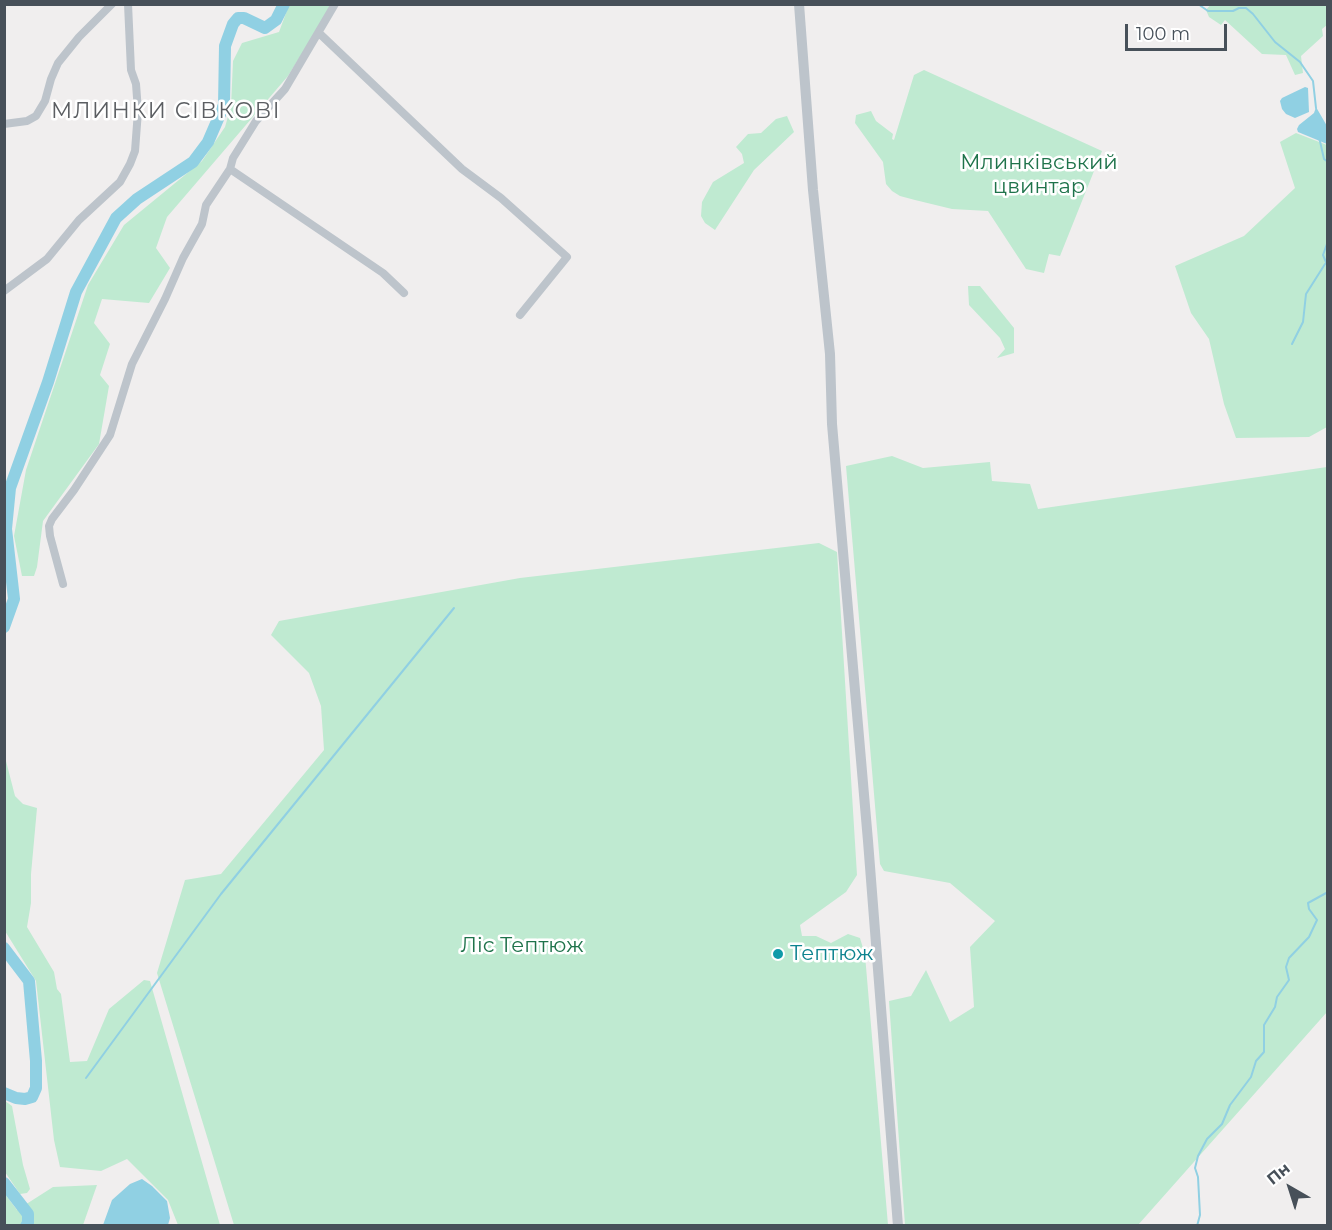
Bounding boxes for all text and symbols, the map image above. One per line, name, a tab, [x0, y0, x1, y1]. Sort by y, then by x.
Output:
scale bar	[1128, 12, 1230, 50]
text: 100 m	[1136, 23, 1190, 45]
district label: МЛИНКИ СІВКОВІ	[51, 99, 281, 125]
park label: Млинківський цвинтар	[960, 150, 1118, 200]
park label: Ліс Тептюж	[461, 933, 583, 959]
place label: Тептюж	[790, 941, 873, 967]
marker: Тептюж	[771, 947, 785, 961]
north arrow	[1260, 1158, 1320, 1218]
text: Пн	[1263, 1159, 1294, 1189]

